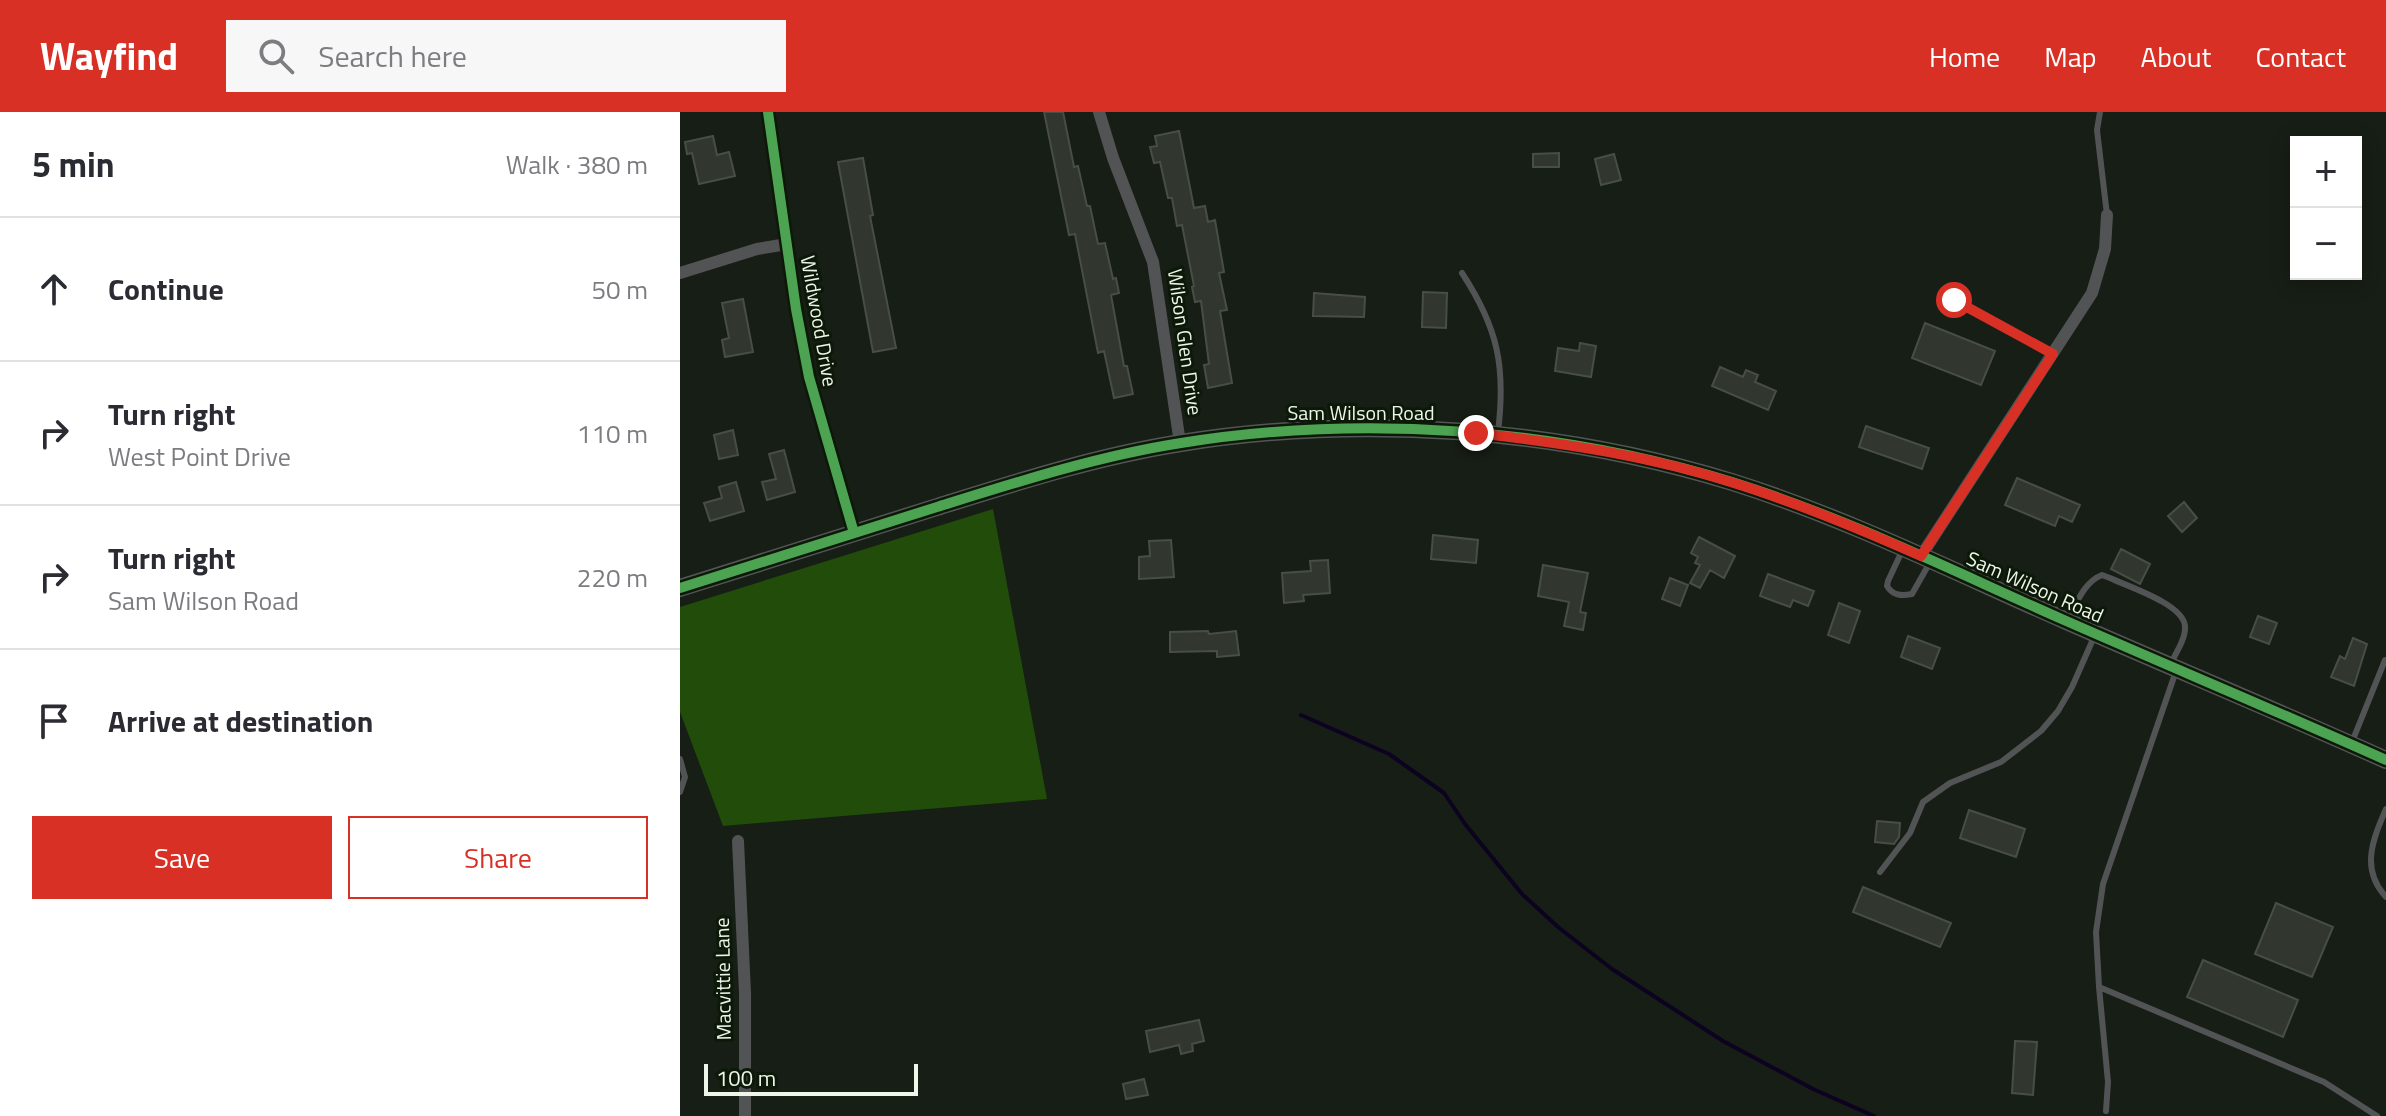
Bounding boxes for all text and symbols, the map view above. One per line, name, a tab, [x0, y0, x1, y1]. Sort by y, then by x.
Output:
search box	[226, 20, 786, 92]
text: Wayfind	[40, 27, 178, 85]
text: Search here	[318, 33, 467, 79]
icon: search	[254, 34, 298, 78]
text: Home	[1929, 35, 2000, 78]
text: Map	[2044, 35, 2097, 78]
text: About	[2141, 35, 2211, 78]
text: Contact	[2255, 35, 2346, 78]
map controls	[2290, 136, 2362, 280]
button: +	[2290, 136, 2362, 208]
text: 5 min	[32, 138, 115, 190]
text: Walk · 380 m	[506, 145, 648, 184]
button: −	[2290, 208, 2362, 280]
street label: Wildwood Drive	[793, 253, 846, 389]
text: Continue	[108, 266, 224, 312]
icon: ahead	[32, 267, 76, 311]
street label: Wilson Glen Drive	[1160, 267, 1211, 417]
text: 50 m	[591, 270, 648, 309]
route start	[1936, 282, 1972, 318]
text: Turn right	[108, 391, 236, 437]
street label: Sam Wilson Road	[1288, 397, 1435, 428]
icon: right	[32, 411, 76, 455]
text: 110 m	[577, 414, 648, 453]
route end	[1458, 415, 1494, 451]
text: West Point Drive	[108, 437, 291, 476]
text: Turn right	[108, 535, 236, 581]
street label: Sam Wilson Road	[1962, 542, 2109, 631]
icon: right	[32, 555, 76, 599]
text: 220 m	[577, 558, 648, 597]
text: Sam Wilson Road	[108, 581, 299, 620]
text: Arrive at destination	[108, 698, 373, 744]
icon: arrive	[32, 699, 76, 743]
button: Save	[32, 816, 332, 899]
button: Share	[348, 816, 648, 899]
street label: Macvittie Lane	[706, 917, 739, 1041]
scale bar	[704, 1060, 918, 1096]
text: 100 m	[716, 1061, 776, 1095]

